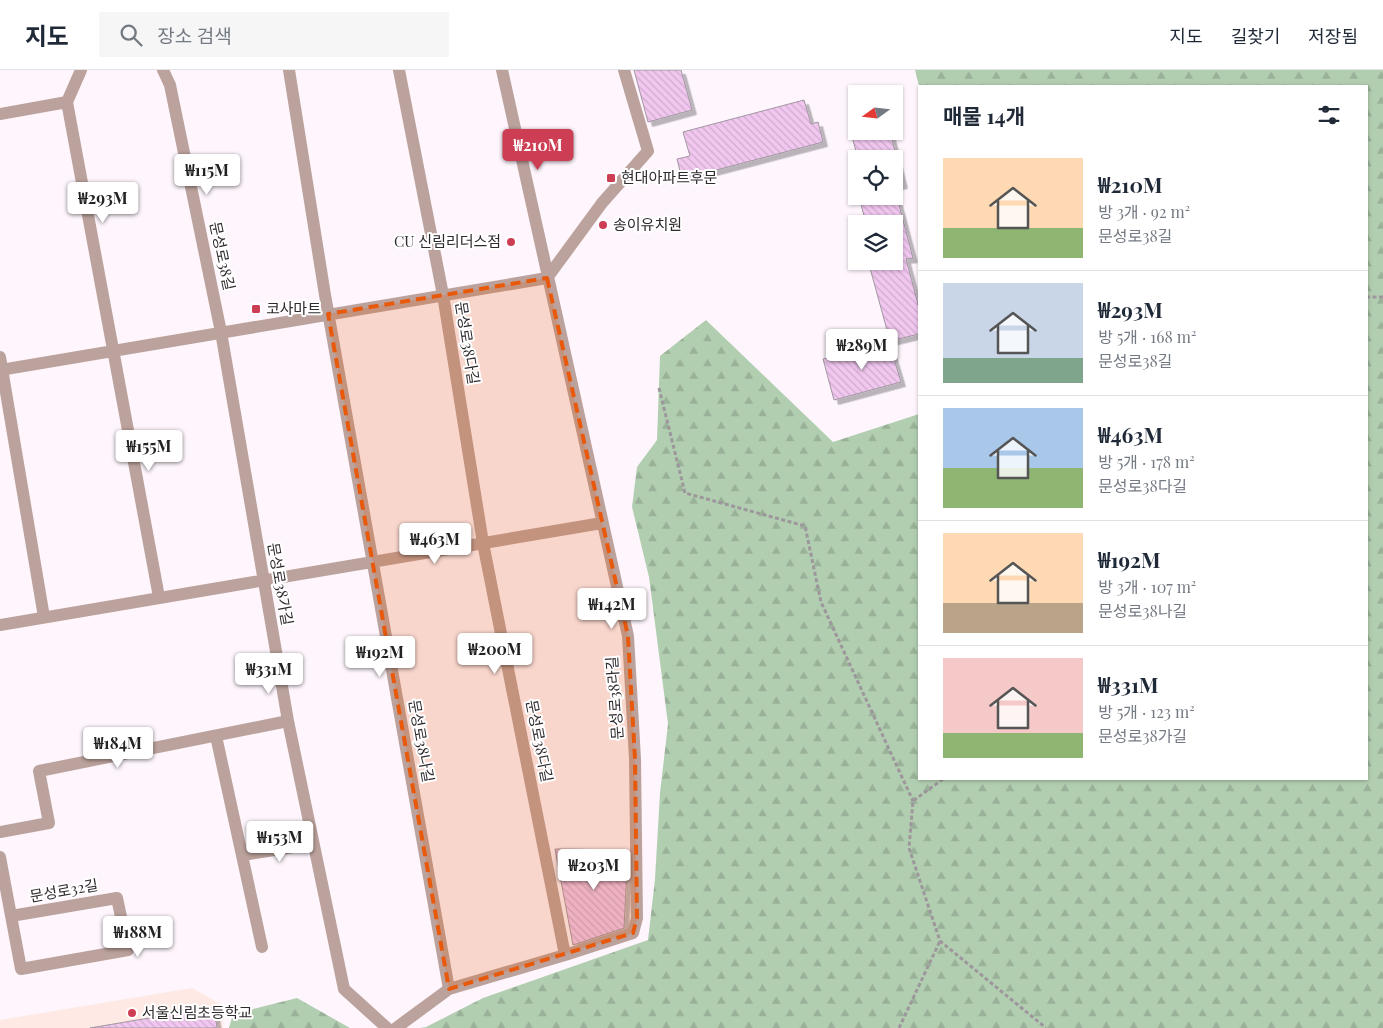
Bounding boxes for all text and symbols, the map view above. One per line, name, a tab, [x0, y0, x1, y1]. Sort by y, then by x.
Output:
search box	[99, 12, 449, 57]
text: 지도	[25, 19, 69, 51]
icon: search	[117, 21, 145, 49]
text: 장소 검색	[157, 22, 232, 48]
text: 지도	[1170, 24, 1203, 48]
text: 길찾기	[1231, 24, 1280, 48]
text: 저장됨	[1308, 24, 1358, 48]
north arrow	[848, 85, 902, 140]
map controls	[848, 85, 903, 270]
text: 매물 14개	[943, 101, 1025, 129]
icon: filters	[1315, 101, 1343, 129]
pin: ₩210M	[503, 128, 573, 171]
text: ₩210M	[513, 134, 563, 155]
button: locate	[848, 150, 903, 205]
pin: ₩115M	[172, 154, 242, 196]
text: ₩115M	[185, 159, 229, 180]
place label: 현대아파트후문	[621, 167, 718, 187]
text: ₩210M	[1098, 170, 1162, 198]
marker: 현대아파트후문	[605, 172, 617, 184]
icon: home	[983, 178, 1043, 238]
pin: ₩293M	[68, 182, 138, 224]
text: ₩293M	[78, 187, 128, 208]
text: 방 3개 · 92 m²	[1098, 201, 1190, 222]
place label: 송이유치원	[613, 214, 682, 234]
button: layers	[848, 215, 903, 270]
marker: 송이유치원	[597, 219, 609, 231]
street label: 문성로38길	[206, 220, 240, 292]
text: 문성로38길	[1098, 225, 1172, 246]
place label: CU 신림리더스점	[394, 231, 501, 251]
marker: CU 신림리더스점	[505, 236, 517, 248]
text: ₩293M	[1098, 295, 1163, 323]
place label: 코사마트	[266, 298, 321, 318]
street label: 문성로38다길	[452, 300, 484, 386]
marker: 코사마트	[250, 303, 262, 315]
icon: home	[983, 303, 1043, 363]
text: 방 5개 · 168 m²	[1098, 326, 1196, 347]
pin: ₩289M	[827, 328, 897, 371]
text: ₩289M	[837, 334, 887, 355]
text: 문성로38길	[1098, 350, 1172, 371]
text: ₩463M	[1098, 420, 1163, 448]
icon: home	[983, 428, 1043, 488]
pin: ₩155M	[114, 430, 184, 472]
text: ₩155M	[127, 435, 171, 456]
text: 방 5개 · 178 m²	[1098, 451, 1195, 472]
text: 문성로38다길	[1098, 475, 1187, 496]
pin: ₩463M	[400, 522, 470, 565]
text: ₩463M	[410, 528, 460, 549]
street label: 문성로38가길	[264, 541, 298, 627]
text: ₩192M	[1098, 545, 1161, 573]
icon: home	[983, 553, 1043, 613]
text: 방 3개 · 107 m²	[1098, 576, 1196, 597]
pin: ₩142M	[577, 588, 647, 630]
text: ₩142M	[588, 593, 636, 614]
text: 문성로38나길	[1098, 600, 1187, 621]
pin: ₩200M	[460, 632, 530, 675]
pin: ₩192M	[345, 636, 415, 678]
text: ₩200M	[468, 638, 522, 659]
text: ₩192M	[356, 641, 404, 662]
pin: ₩331M	[234, 652, 304, 695]
street label: 문성로38라길	[601, 656, 627, 740]
text: ₩331M	[246, 658, 292, 679]
text: ₩331M	[1098, 670, 1158, 698]
icon: home	[983, 678, 1043, 738]
street label: 문성로38나길	[405, 698, 439, 784]
street label: 문성로38다길	[522, 698, 558, 784]
text: 방 5개 · 123 m²	[1098, 701, 1195, 722]
text: 문성로38가길	[1098, 725, 1187, 746]
pin: ₩184M	[83, 726, 153, 769]
text: ₩184M	[94, 732, 142, 753]
pin: ₩153M	[245, 820, 315, 863]
text: ₩153M	[257, 826, 303, 847]
pin: ₩203M	[559, 848, 629, 891]
text: ₩203M	[569, 854, 619, 875]
street label: 문성로32길	[28, 874, 100, 906]
pin: ₩188M	[103, 916, 173, 958]
text: ₩188M	[114, 921, 162, 942]
place label: 서울신림초등학교	[142, 1002, 252, 1022]
marker: 서울신림초등학교	[126, 1007, 138, 1019]

